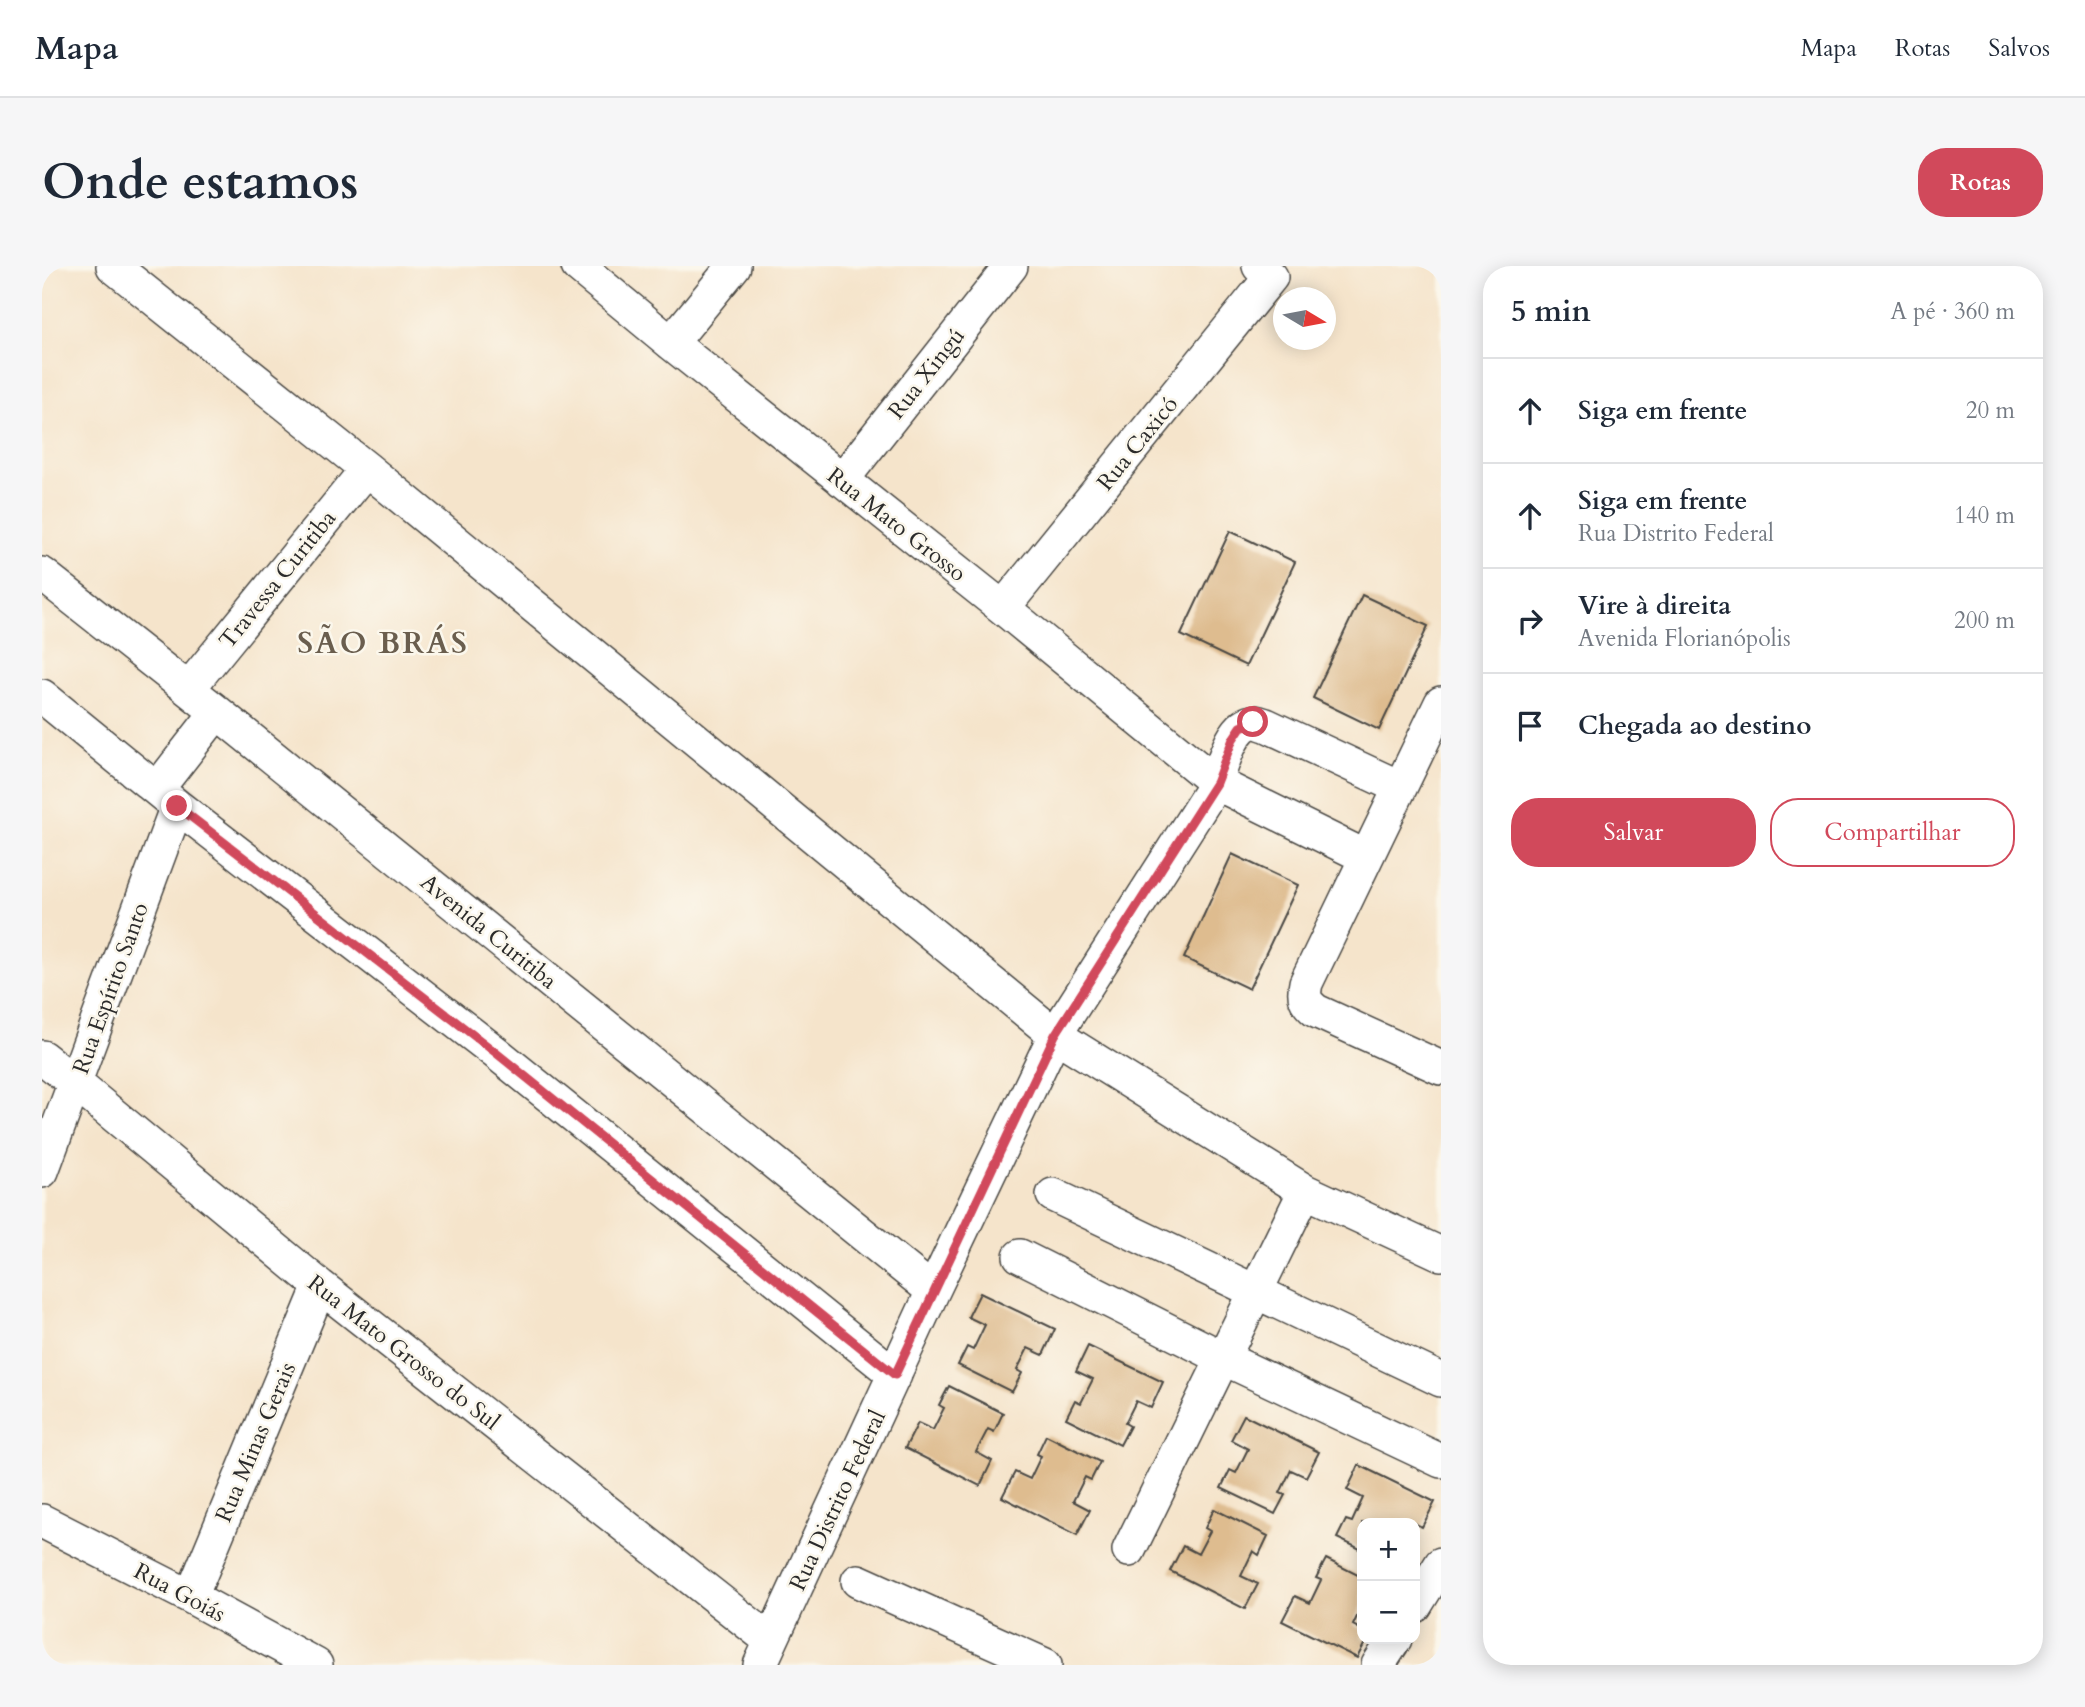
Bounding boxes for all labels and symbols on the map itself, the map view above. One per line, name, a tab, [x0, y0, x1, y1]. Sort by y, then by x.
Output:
north arrow	[1273, 287, 1336, 350]
street label: Rua Xingú	[881, 321, 972, 425]
street label: Rua Caxicó	[1090, 390, 1185, 497]
street label: Rua Mato Grosso	[821, 460, 973, 589]
street label: Travessa Curitiba	[212, 504, 343, 655]
district label: SÃO BRÁS	[297, 623, 469, 664]
route start	[1237, 706, 1268, 737]
route end	[161, 790, 192, 821]
street label: Avenida Curitiba	[414, 867, 564, 996]
street label: Rua Espírito Santo	[65, 898, 156, 1078]
street label: Rua Mato Grosso do Sul	[301, 1268, 506, 1437]
street label: Rua Minas Gerais	[208, 1358, 303, 1527]
street label: Rua Distrito Federal	[782, 1405, 893, 1596]
street label: Rua Goiás	[129, 1555, 231, 1629]

